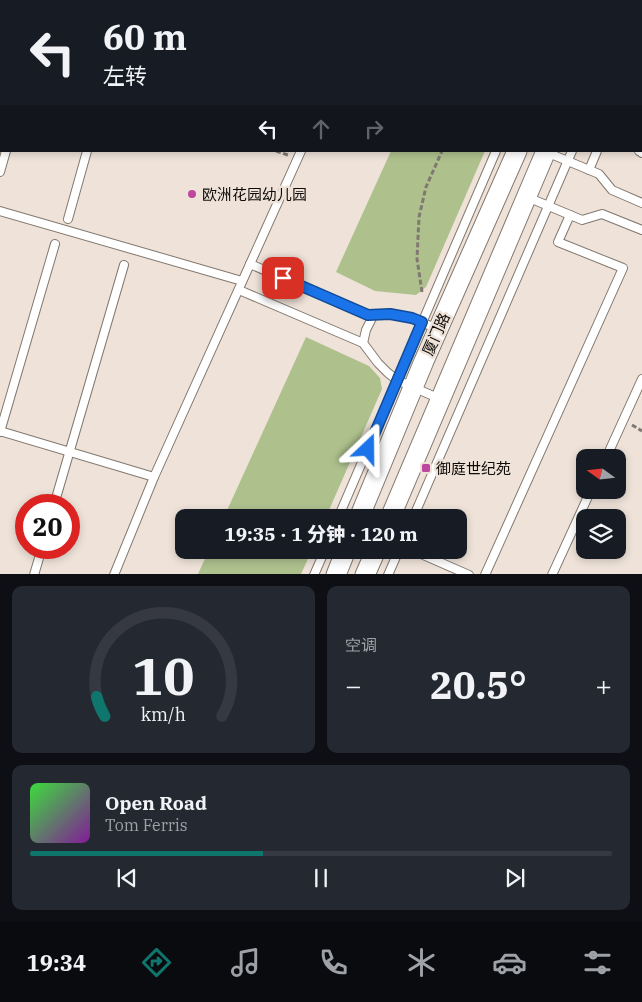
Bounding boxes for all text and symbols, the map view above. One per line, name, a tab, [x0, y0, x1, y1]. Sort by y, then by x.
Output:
text: 60 m	[103, 14, 187, 60]
icon: left	[20, 20, 85, 85]
text: 左转	[103, 61, 147, 90]
icon: left	[254, 115, 282, 143]
icon: ahead	[307, 115, 335, 143]
icon: right	[360, 115, 388, 143]
place label: 欧洲花园幼儿园	[202, 185, 307, 204]
marker: 欧洲花园幼儿园	[186, 188, 198, 200]
pin	[262, 257, 304, 299]
icon: arrive	[269, 264, 297, 292]
street label: 厦门路	[418, 310, 454, 358]
position arrow	[341, 422, 393, 474]
north arrow	[576, 449, 626, 499]
map controls	[576, 449, 626, 559]
place label: 御庭世纪苑	[436, 459, 511, 478]
marker: 御庭世纪苑	[420, 462, 432, 474]
speed limit sign: 20	[15, 494, 80, 559]
button: layers	[576, 509, 626, 559]
text: 19:35 · 1 分钟 · 120 m	[224, 522, 418, 546]
text: 空调	[345, 635, 377, 655]
text: 10	[132, 642, 195, 709]
text: 20.5°	[430, 660, 527, 709]
text: −	[345, 667, 362, 704]
text: +	[595, 667, 612, 704]
text: km/h	[141, 703, 186, 726]
text: Open Road	[105, 791, 207, 815]
text: Tom Ferris	[105, 815, 188, 835]
icon: previous	[113, 864, 141, 892]
icon: pause	[307, 864, 335, 892]
icon: next	[501, 864, 529, 892]
icon: directions	[139, 945, 174, 980]
icon: music	[228, 945, 263, 980]
icon: phone	[316, 945, 351, 980]
icon: climate	[404, 945, 439, 980]
icon: car	[492, 945, 527, 980]
icon: filters	[580, 945, 615, 980]
text: 19:34	[27, 948, 86, 977]

